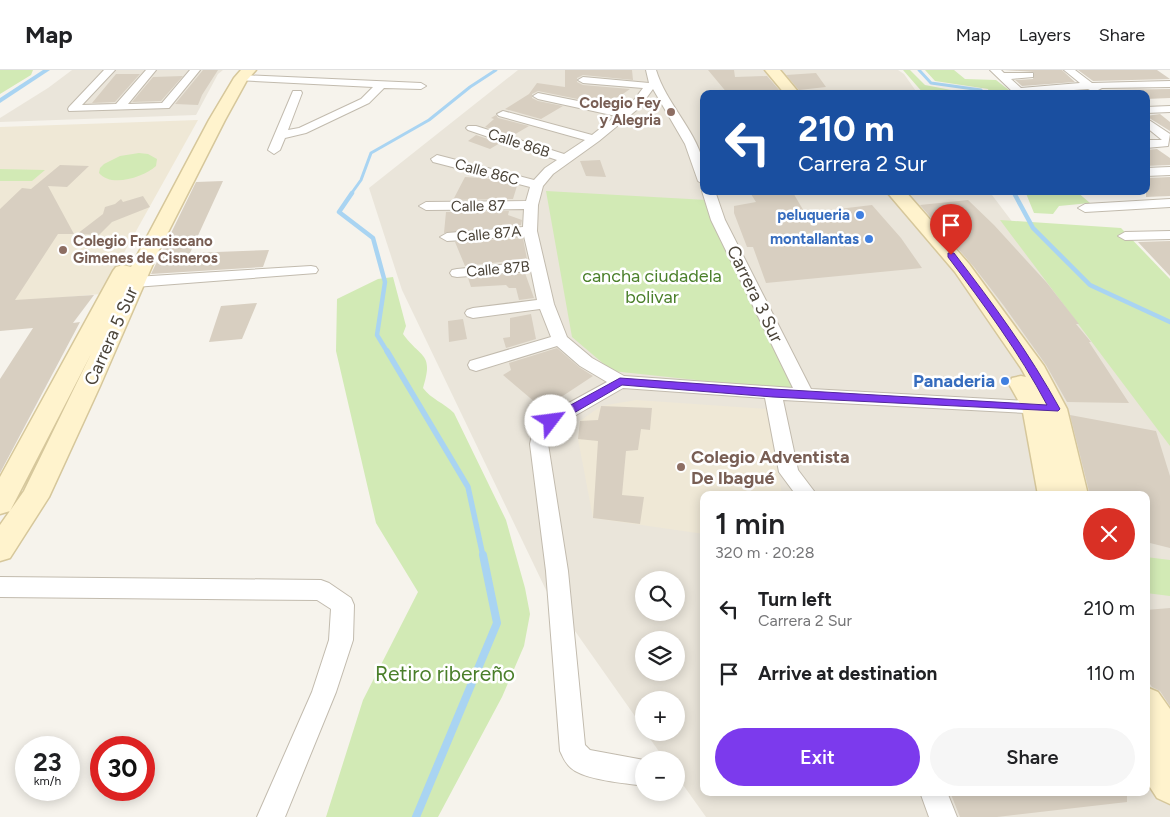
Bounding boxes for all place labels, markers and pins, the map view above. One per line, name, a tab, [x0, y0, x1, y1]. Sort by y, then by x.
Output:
place label: Colegio Fey y Alegria	[579, 94, 661, 129]
marker: Colegio Fey y Alegria	[665, 106, 677, 118]
pin	[930, 204, 972, 255]
place label: peluqueria	[777, 206, 850, 224]
marker: peluqueria	[854, 209, 866, 221]
place label: montallantas	[770, 230, 859, 248]
place label: Colegio Franciscano Gimenes de Cisneros	[73, 232, 218, 267]
marker: montallantas	[863, 233, 875, 245]
marker: Colegio Franciscano Gimenes de Cisneros	[57, 244, 69, 256]
place label: Panaderia	[913, 370, 995, 392]
marker: Panaderia	[999, 375, 1011, 387]
place label: Colegio Adventista De Ibagué	[691, 446, 849, 489]
marker: Colegio Adventista De Ibagué	[675, 461, 687, 473]

